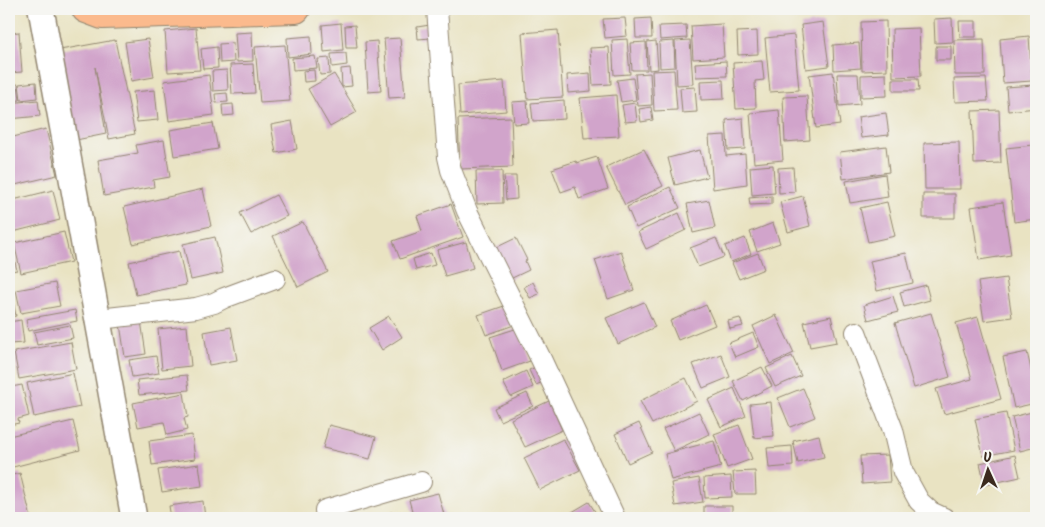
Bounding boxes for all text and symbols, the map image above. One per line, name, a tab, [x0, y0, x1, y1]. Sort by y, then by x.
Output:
north arrow	[962, 444, 1012, 494]
text: U	[983, 447, 993, 469]

